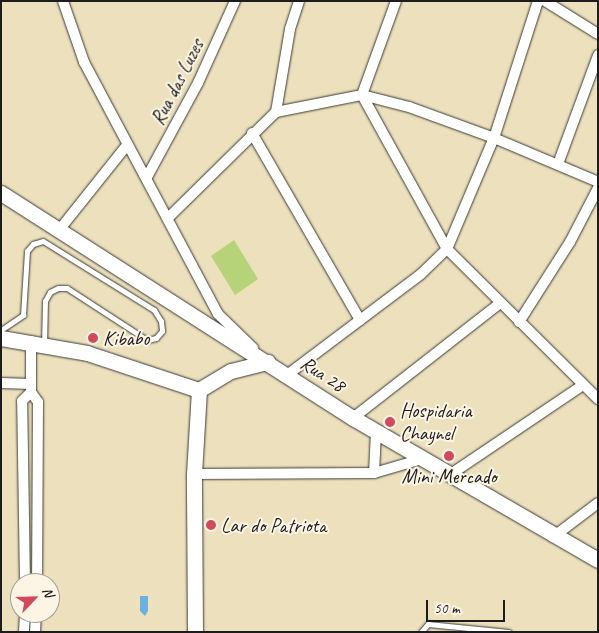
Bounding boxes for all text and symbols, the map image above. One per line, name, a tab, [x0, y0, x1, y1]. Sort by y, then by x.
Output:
street label: Rua das Luzes	[145, 35, 209, 129]
place label: Kibabo	[103, 326, 149, 350]
marker: Kibabo	[87, 332, 99, 344]
street label: Rua 28	[296, 351, 350, 397]
place label: Hospidaria Chaynel	[400, 399, 472, 446]
marker: Hospidaria Chaynel	[384, 416, 396, 428]
marker: Mini Mercado	[443, 450, 455, 462]
place label: Mini Mercado	[402, 464, 496, 488]
place label: Lar do Patriota	[221, 513, 327, 537]
marker: Lar do Patriota	[205, 519, 217, 531]
north arrow	[10, 573, 60, 623]
text: N	[39, 585, 58, 600]
scale bar	[429, 590, 508, 622]
text: 50 m	[434, 599, 460, 618]

